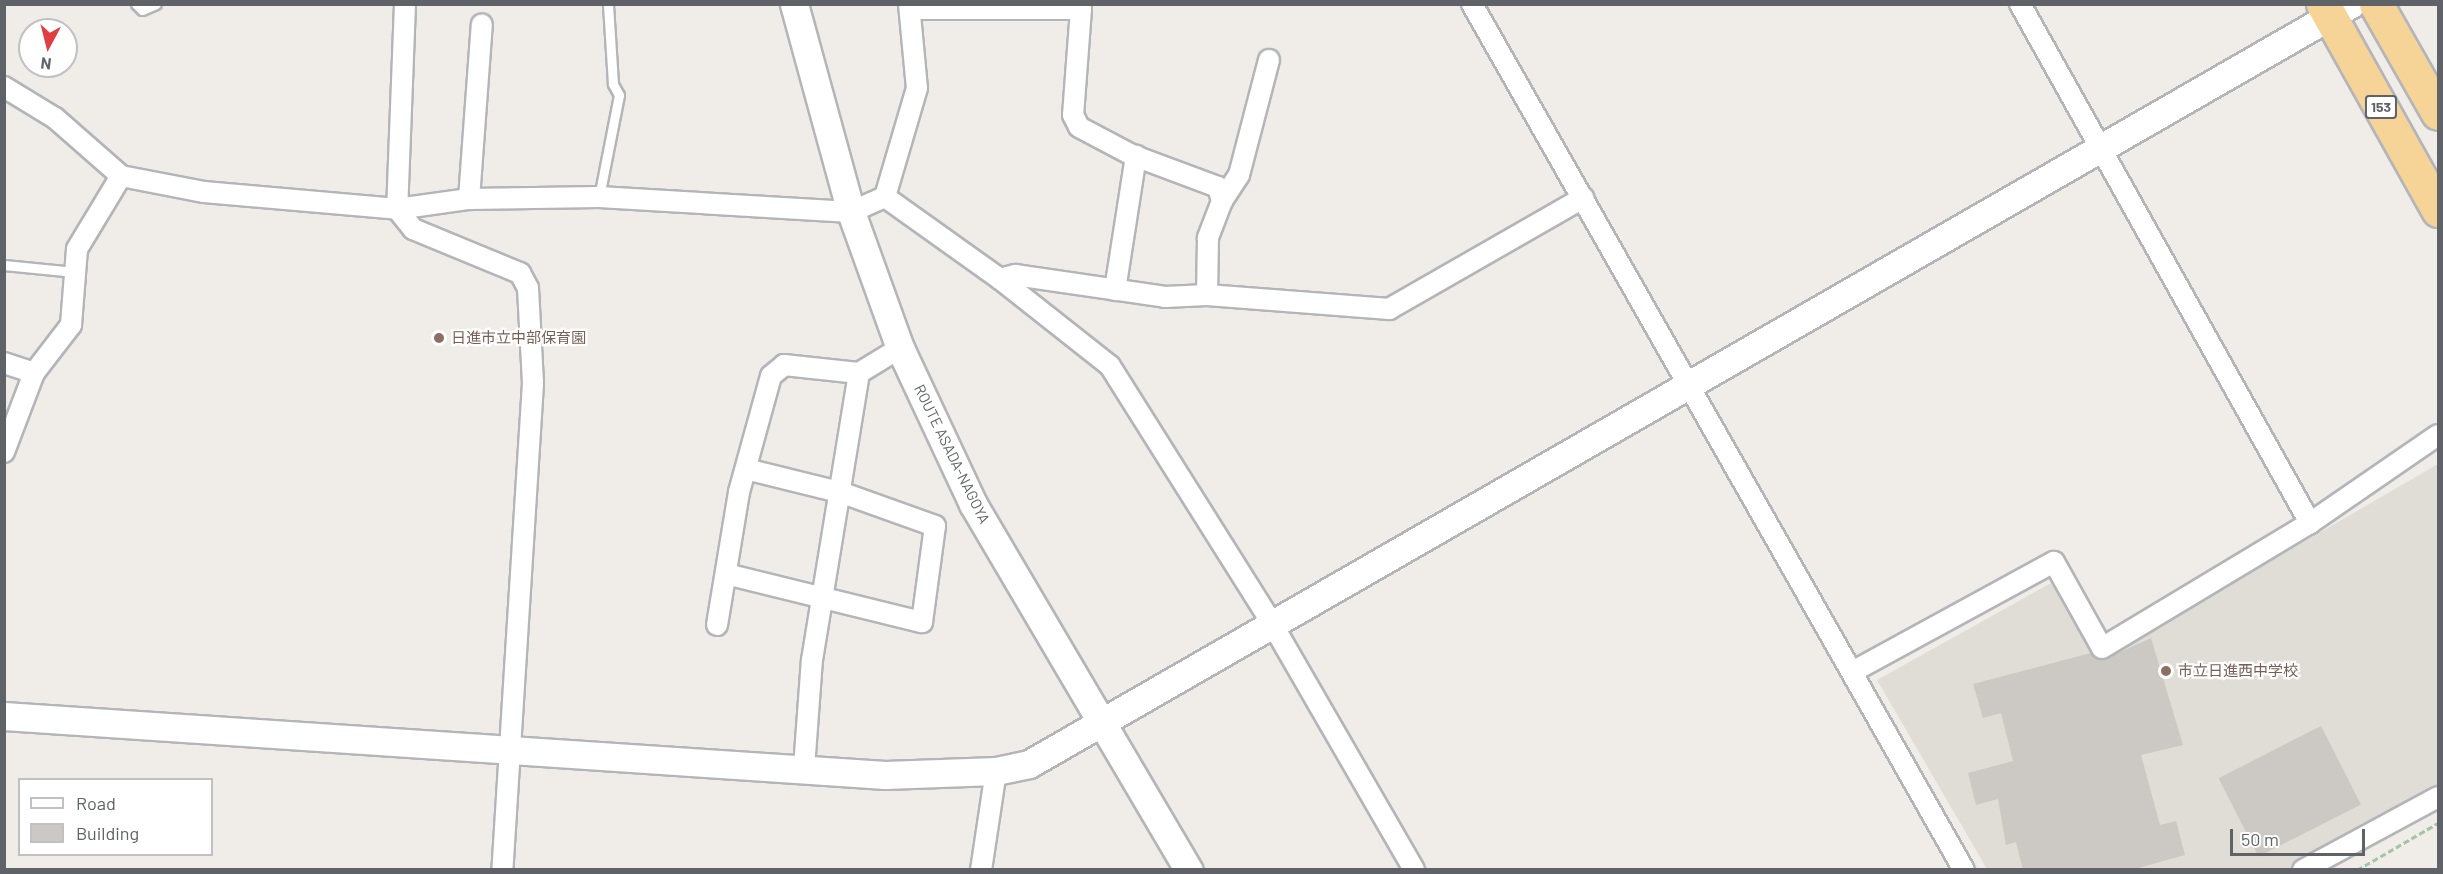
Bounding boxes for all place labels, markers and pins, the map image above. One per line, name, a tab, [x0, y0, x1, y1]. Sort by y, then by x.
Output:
place label: 日進市立中部保育園	[451, 329, 586, 347]
marker: 日進市立中部保育園	[432, 331, 446, 345]
place label: 市立日進西中学校	[2178, 662, 2298, 680]
marker: 市立日進西中学校	[2159, 664, 2173, 678]

